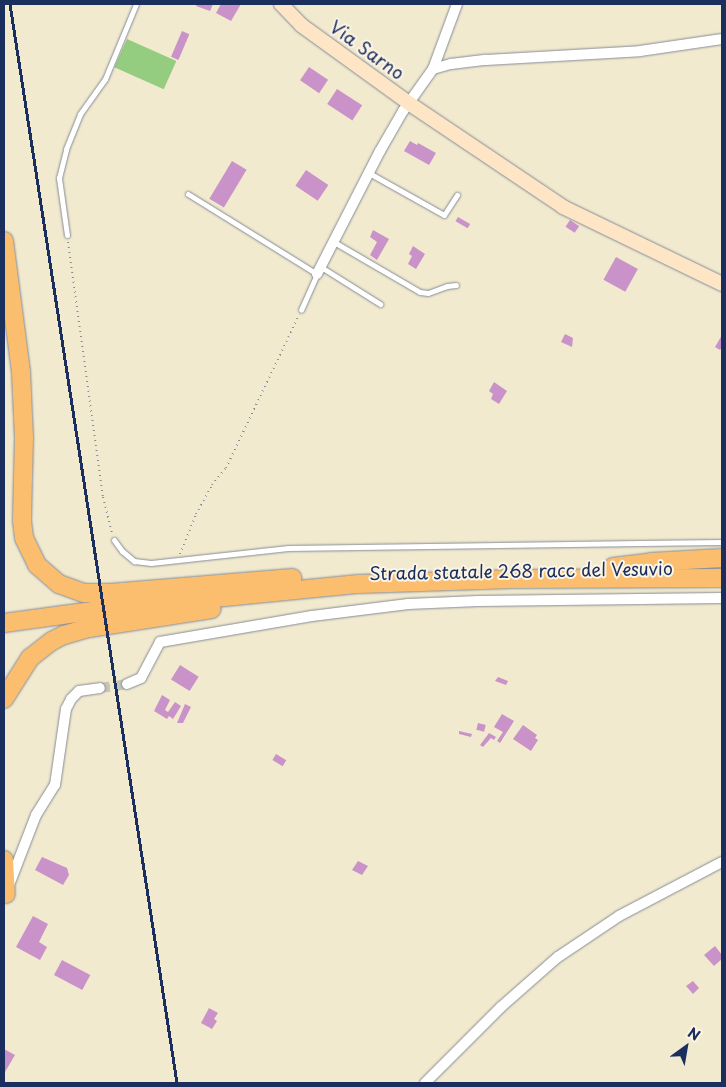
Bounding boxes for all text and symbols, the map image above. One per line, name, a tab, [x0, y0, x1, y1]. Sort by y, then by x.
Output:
street label: Via Sarno	[326, 16, 408, 84]
street label: Strada statale 268 racc del Vesuvio	[366, 557, 676, 585]
north arrow	[661, 1022, 711, 1072]
text: N	[684, 1022, 704, 1046]

